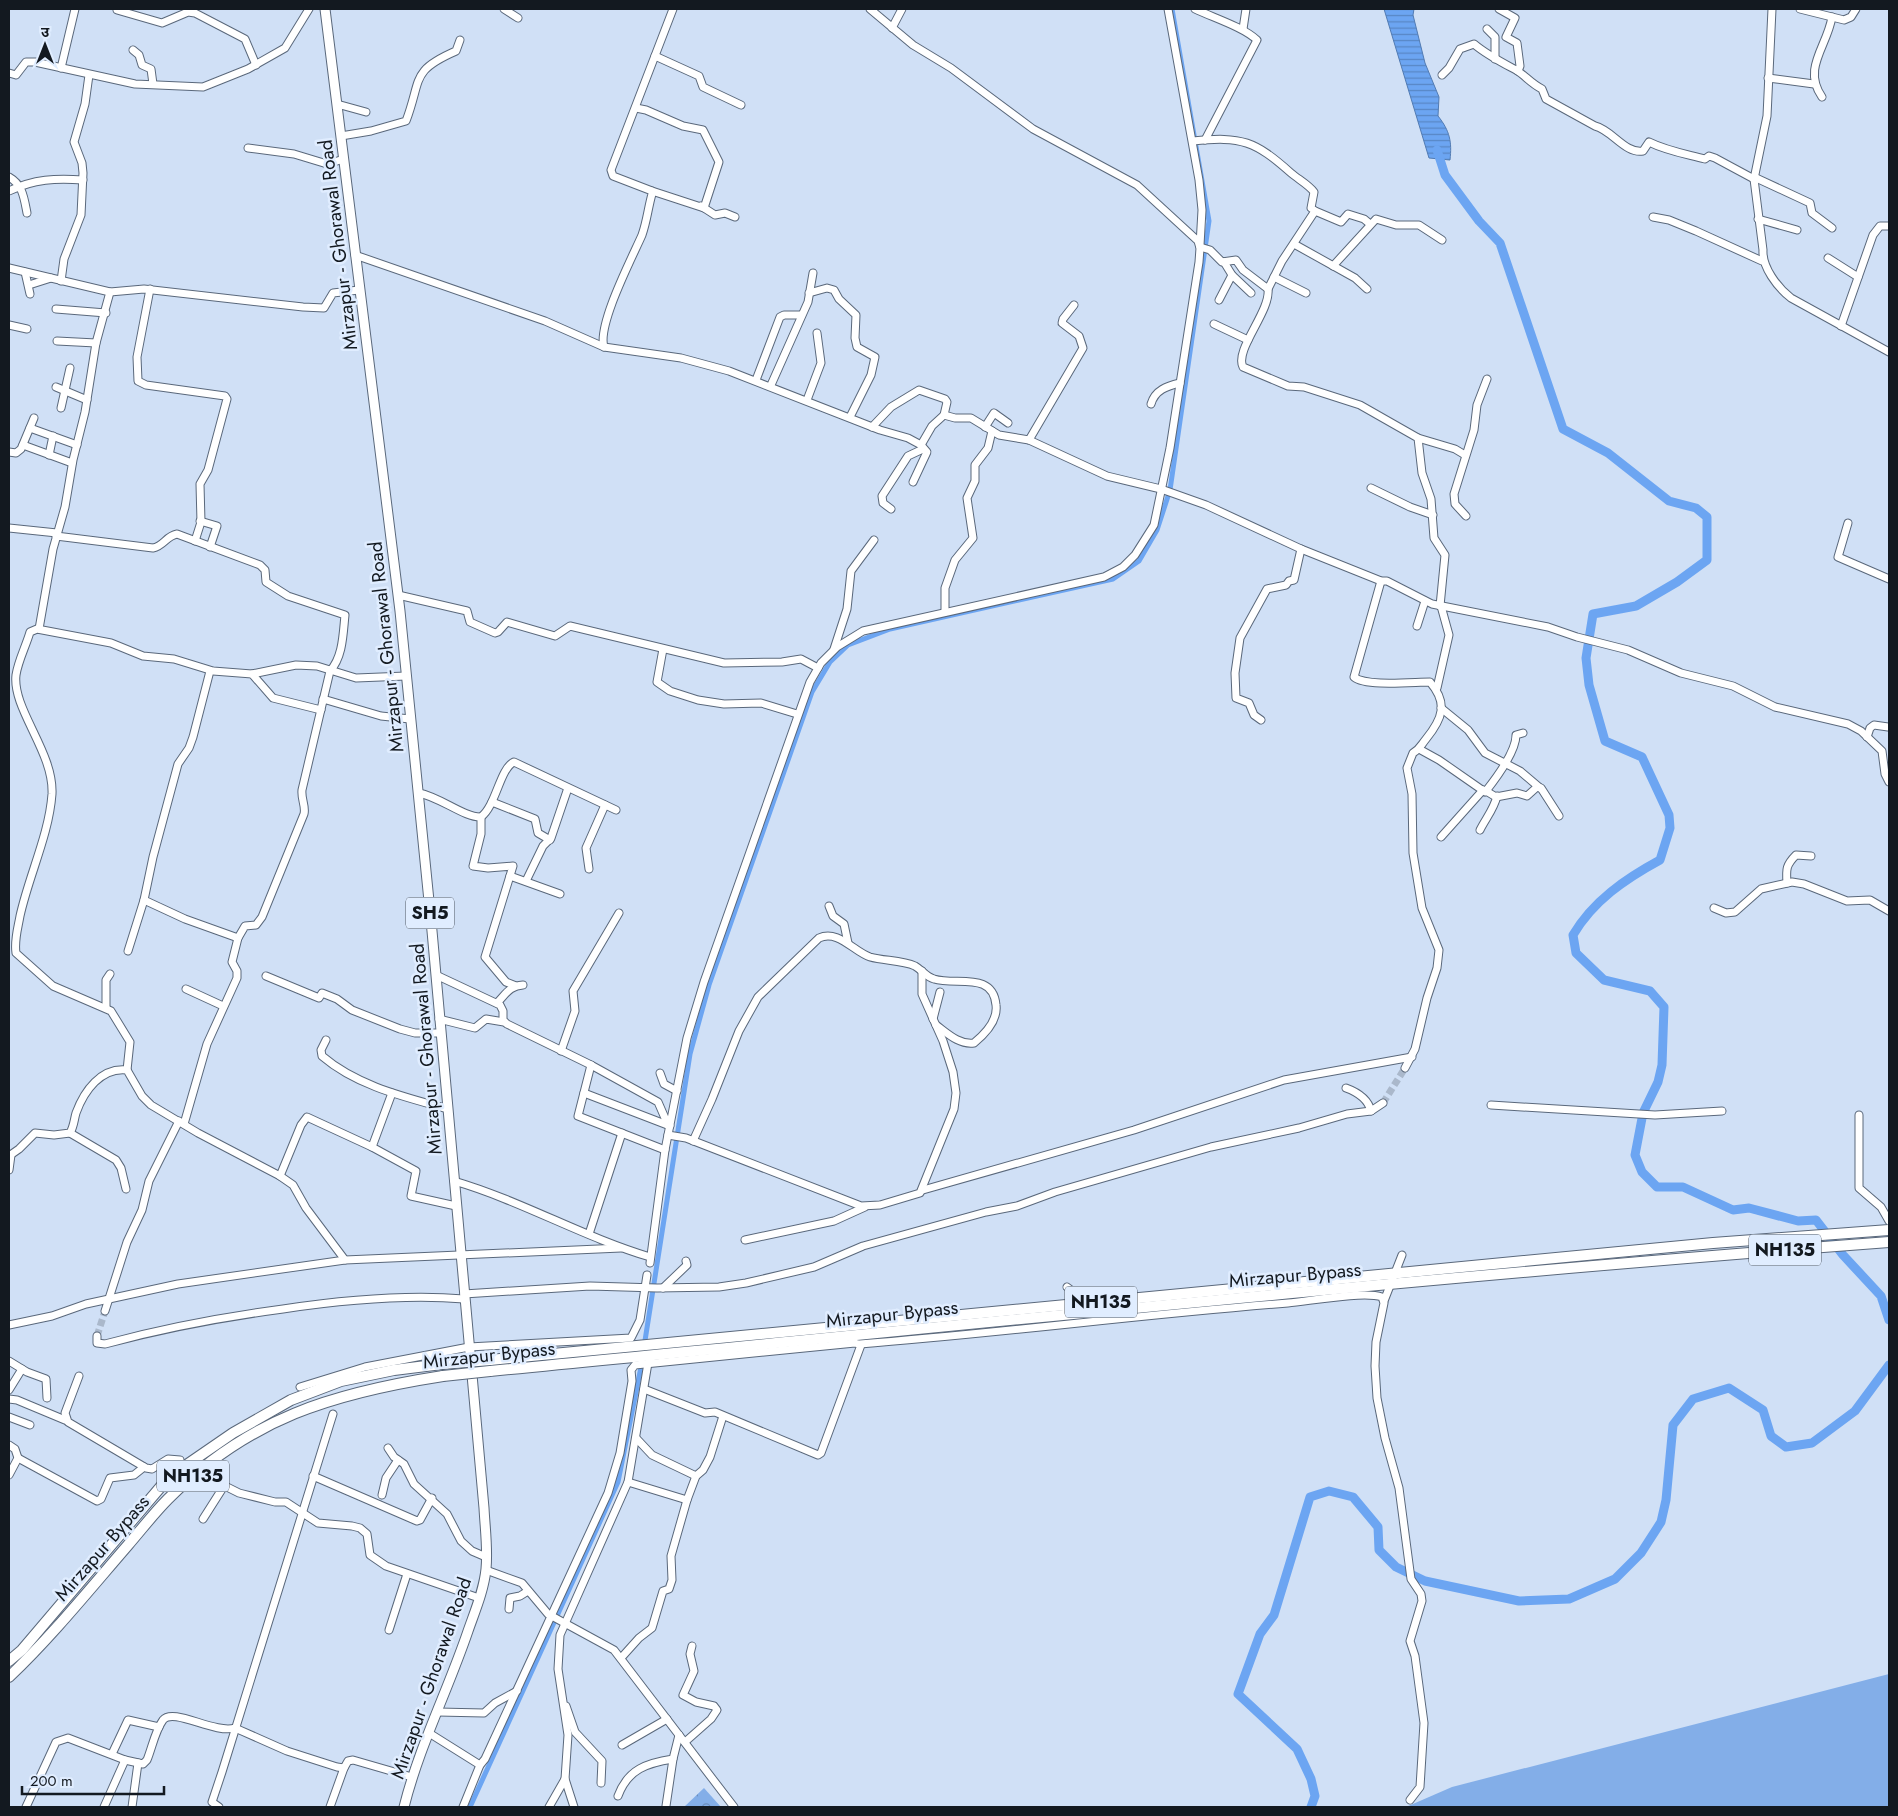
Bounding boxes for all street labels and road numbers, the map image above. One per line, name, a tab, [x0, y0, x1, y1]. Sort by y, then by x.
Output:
street label: Mirzapur - Ghorawal Road	[312, 138, 364, 352]
street label: Mirzapur - Ghorawal Road	[362, 540, 410, 754]
road number: SH5	[406, 898, 454, 928]
street label: Mirzapur - Ghorawal Road	[403, 942, 449, 1156]
road number: NH135	[1749, 1234, 1821, 1266]
street label: Mirzapur Bypass	[1228, 1256, 1363, 1294]
road number: NH135	[1065, 1286, 1137, 1318]
street label: Mirzapur Bypass	[825, 1294, 960, 1334]
street label: Mirzapur Bypass	[422, 1335, 557, 1375]
road number: NH135	[157, 1460, 229, 1492]
street label: Mirzapur Bypass	[48, 1489, 156, 1607]
street label: Mirzapur - Ghorawal Road	[384, 1573, 478, 1783]

